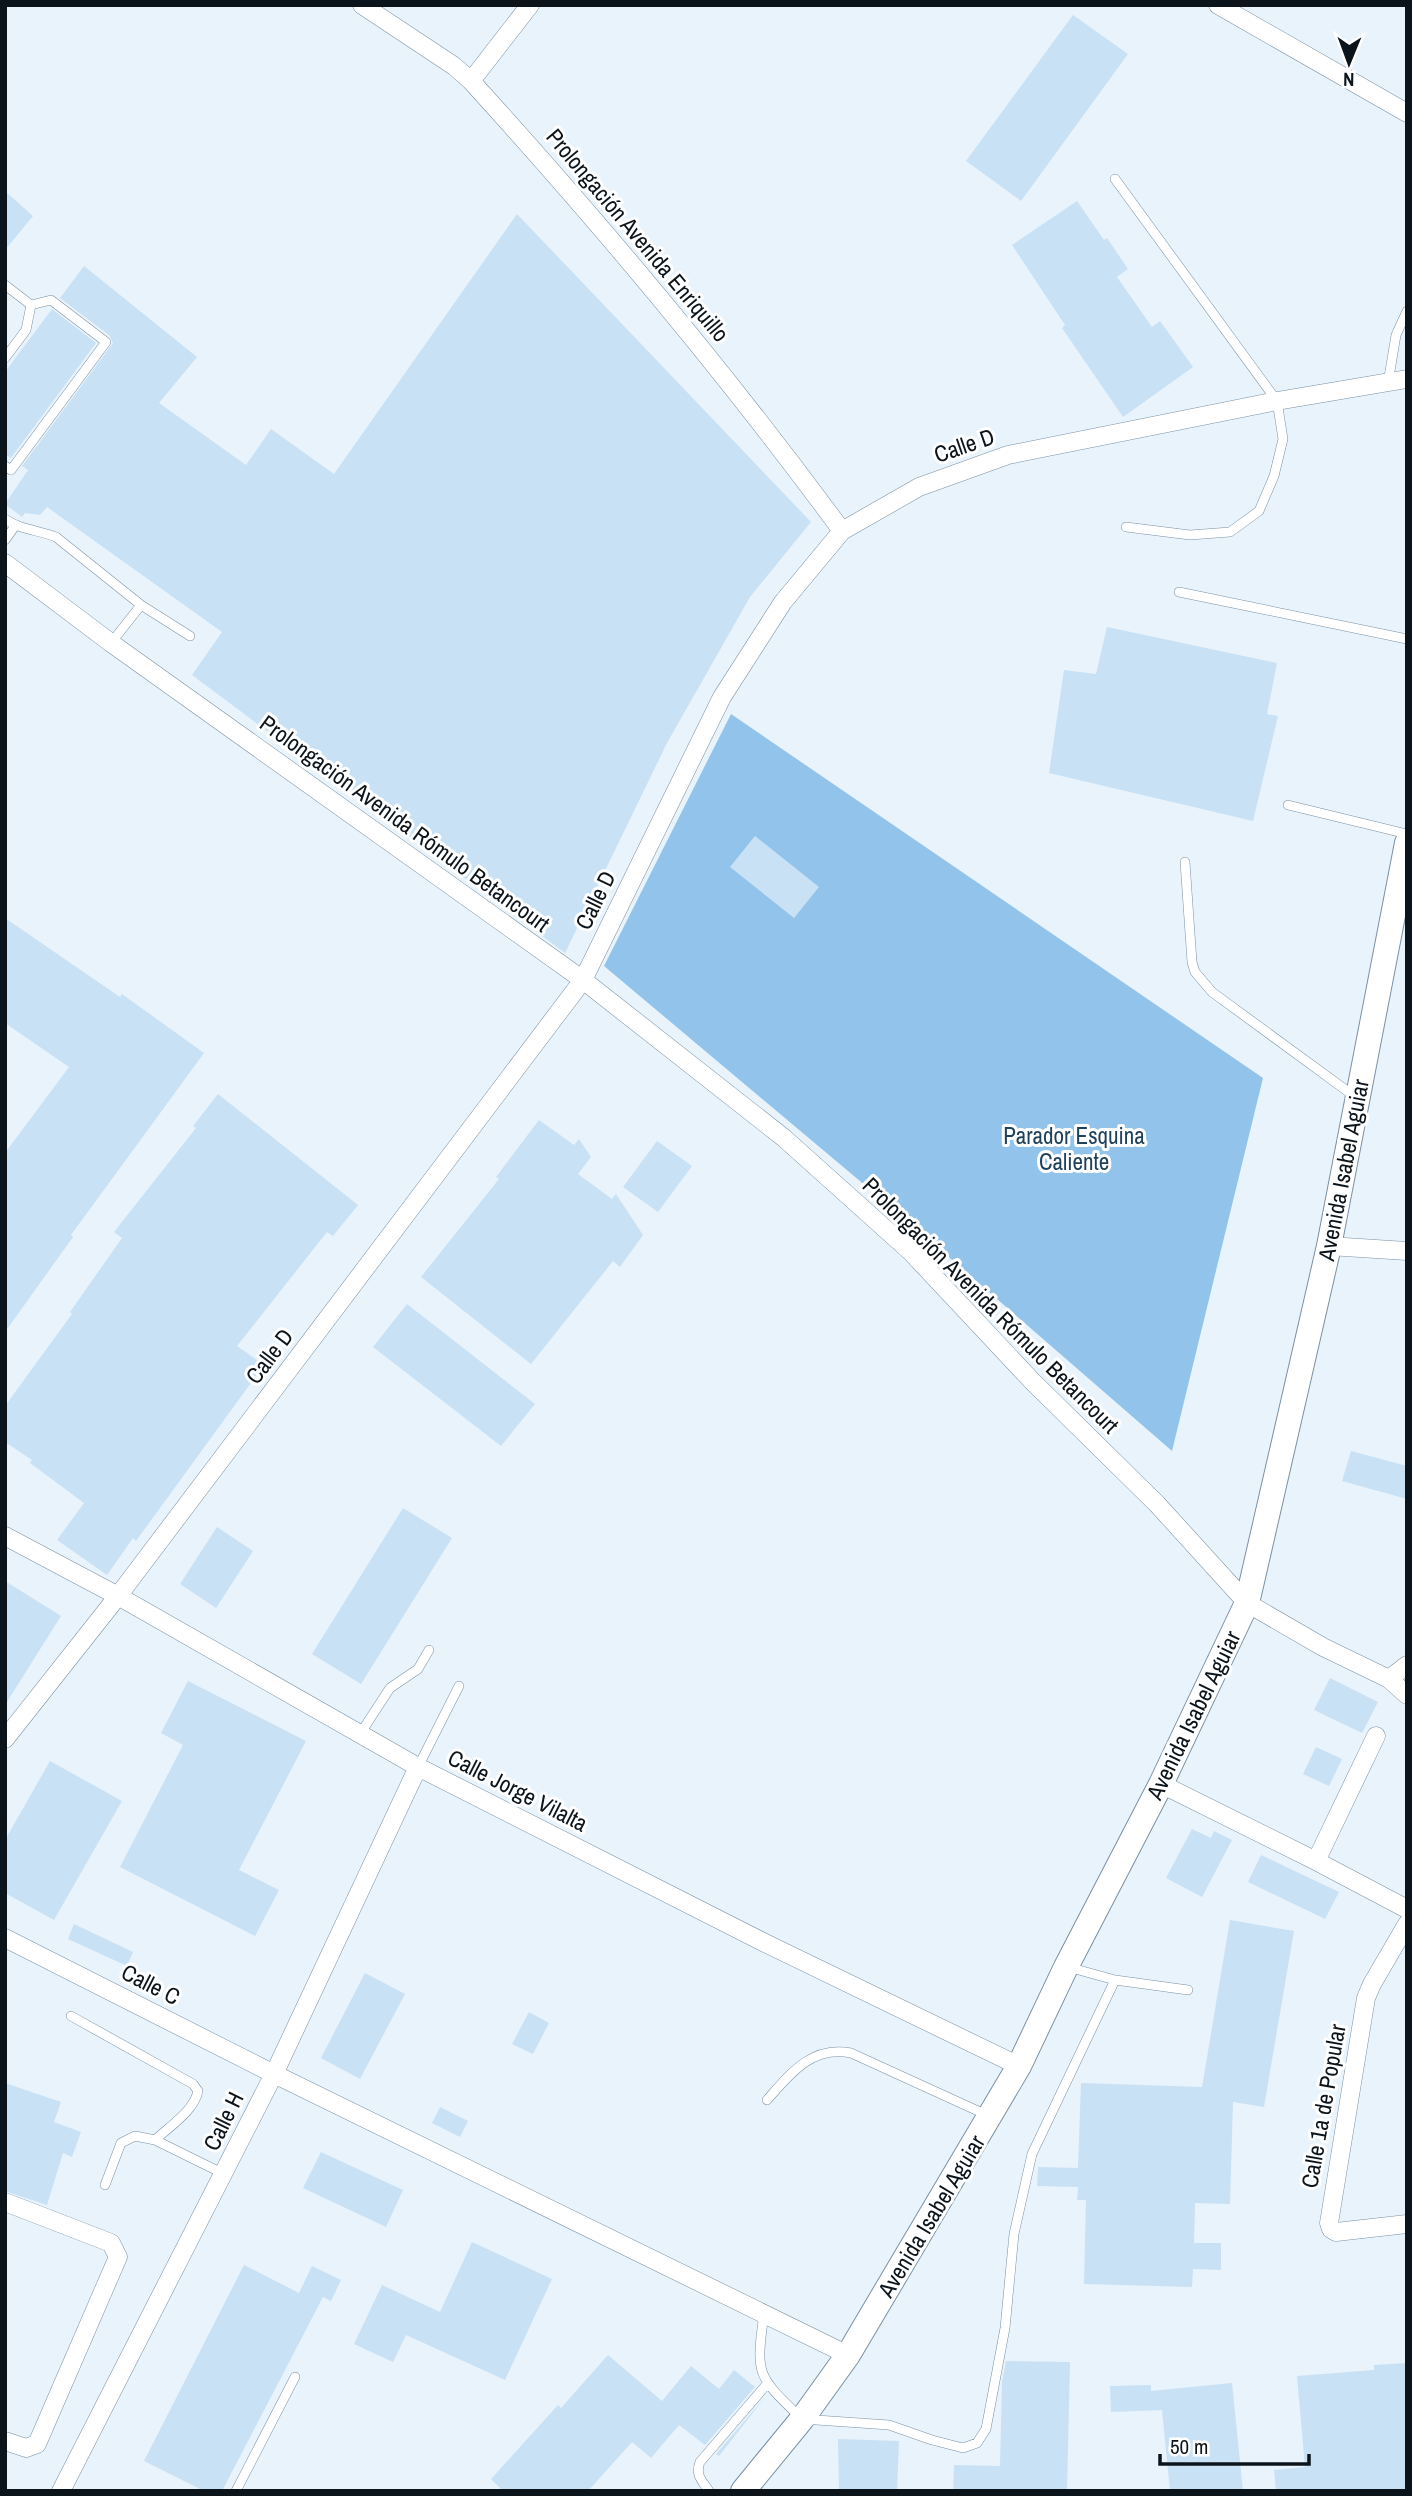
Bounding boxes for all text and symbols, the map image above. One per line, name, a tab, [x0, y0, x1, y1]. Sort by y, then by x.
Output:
north arrow	[1314, 28, 1384, 98]
text: N	[1343, 67, 1355, 93]
street label: Prolongación Avenida Enriquillo	[540, 122, 736, 348]
street label: Calle D	[930, 420, 998, 470]
street label: Prolongación Avenida Rómulo Betancourt	[254, 707, 556, 939]
street label: Calle D	[568, 865, 622, 935]
street label: Avenida Isabel Aguiar	[1310, 1076, 1376, 1264]
park label: Parador Esquina Caliente	[1003, 1120, 1145, 1177]
street label: Prolongación Avenida Rómulo Betancourt	[856, 1170, 1126, 1440]
street label: Calle D	[238, 1322, 300, 1390]
street label: Avenida Isabel Aguiar	[1138, 1625, 1248, 1805]
street label: Calle Jorge Vilalta	[443, 1742, 594, 1839]
street label: Calle C	[116, 1956, 186, 2012]
street label: Calle 1a de Popular	[1293, 2021, 1353, 2190]
street label: Calle H	[196, 2086, 250, 2156]
street label: Avenida Isabel Aguiar	[870, 2128, 992, 2304]
scale bar	[1160, 2422, 1309, 2466]
text: 50 m	[1170, 2432, 1208, 2461]

